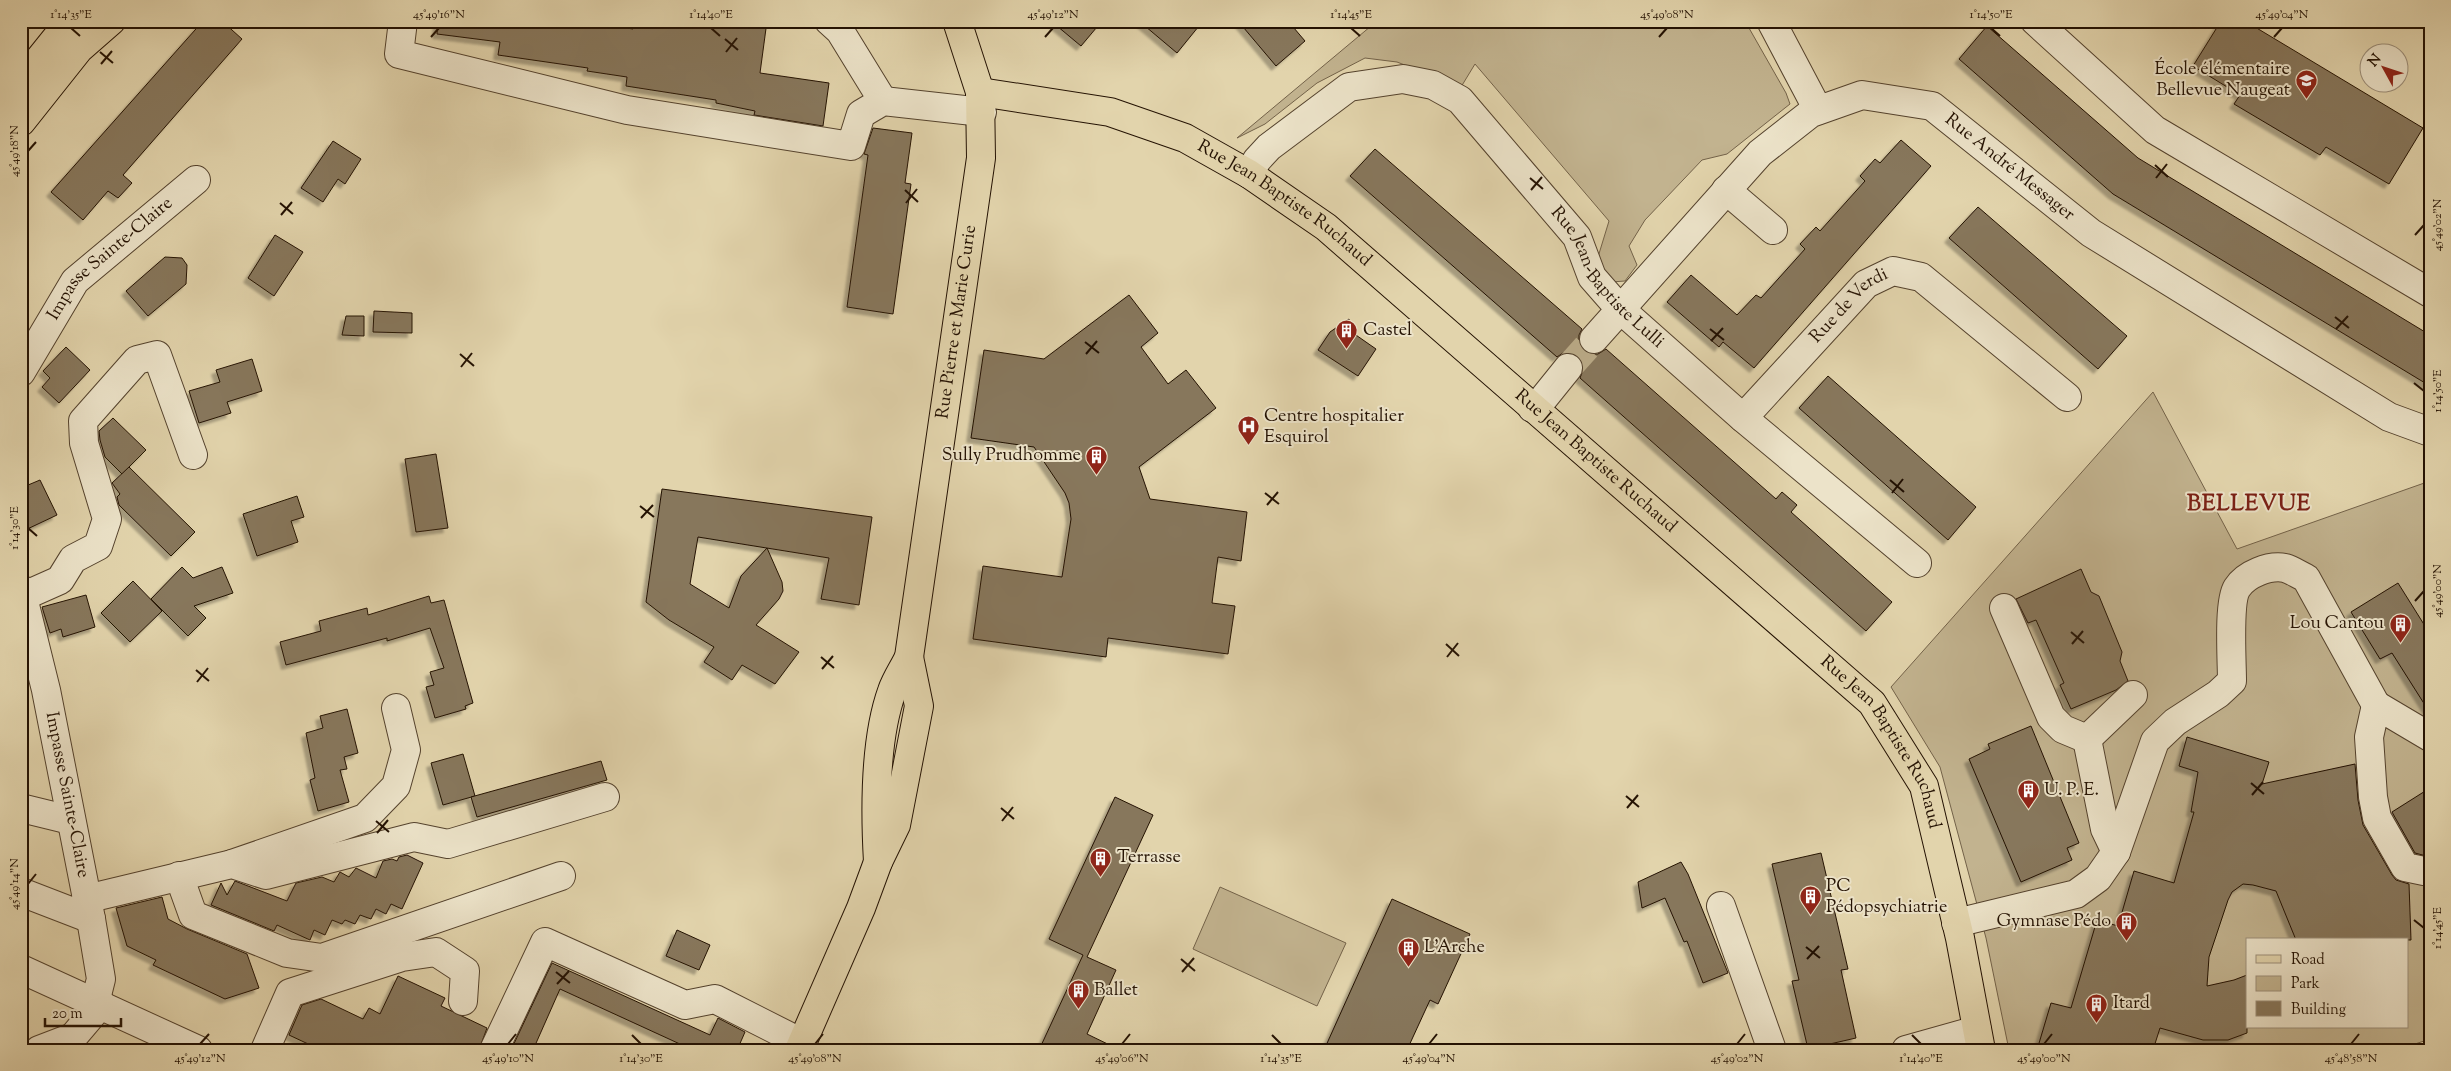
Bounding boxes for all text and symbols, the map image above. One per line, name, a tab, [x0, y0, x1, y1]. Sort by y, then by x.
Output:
text: 1°14'35"E	[50, 6, 93, 24]
text: 45°49'16"N	[413, 6, 465, 24]
text: 1°14'40"E	[689, 6, 734, 24]
text: 45°49'12"N	[1027, 6, 1079, 24]
text: 1°14'45"E	[1330, 6, 1373, 24]
text: 45°49'08"N	[1640, 6, 1694, 24]
text: 1°14'50"E	[1970, 6, 2013, 24]
text: 45°49'04"N	[2256, 6, 2309, 24]
north arrow	[2358, 42, 2408, 92]
text: N	[2364, 50, 2387, 72]
place label: École élémentaire Bellevue Naugeat	[2154, 57, 2290, 104]
school or university icon: École élémentaire Bellevue Naugeat	[2294, 68, 2318, 99]
street label: Rue André Messager	[1939, 108, 2080, 228]
text: 45°49'18"N	[6, 125, 24, 177]
street label: Rue Jean Baptiste Ruchaud	[1192, 134, 1377, 274]
street label: Impasse Sainte-Claire	[41, 191, 179, 326]
text: 45°49'02"N	[2429, 198, 2447, 251]
street label: Rue Jean-Baptiste Lulli	[1544, 201, 1670, 355]
street label: Rue Pierre et Marie Curie	[930, 223, 984, 421]
street label: Rue de Verdi	[1804, 262, 1893, 350]
place label: Castel	[1363, 318, 1412, 344]
building icon: Castel	[1335, 319, 1359, 350]
text: 1°14'50"E	[2429, 369, 2447, 412]
street label: Rue Jean Baptiste Ruchaud	[1508, 384, 1682, 540]
place label: Centre hospitalier Esquirol	[1264, 404, 1404, 451]
hospital icon: Centre hospitalier Esquirol	[1236, 415, 1260, 446]
place label: Sully Prudhomme	[942, 443, 1081, 469]
building icon: Sully Prudhomme	[1085, 444, 1109, 475]
district label: BELLEVUE	[2187, 489, 2311, 521]
text: 1°14'30"E	[6, 505, 24, 550]
text: 45°49'00"N	[2429, 564, 2447, 618]
place label: Lou Cantou	[2290, 611, 2384, 637]
building icon: Lou Cantou	[2388, 612, 2412, 643]
street label: Rue Jean Baptiste Ruchaud	[1814, 650, 1947, 831]
street label: Impasse Sainte-Claire	[38, 710, 96, 880]
place label: U. P. E.	[2044, 778, 2099, 804]
building icon: U. P. E.	[2016, 779, 2040, 810]
place label: Terrasse	[1117, 845, 1181, 871]
building icon: Terrasse	[1089, 846, 1113, 877]
text: 45°49'14"N	[6, 858, 24, 910]
place label: PC Pédopsychiatrie	[1826, 874, 1947, 921]
building icon: PC Pédopsychiatrie	[1798, 885, 1822, 916]
text: 1°14'45"E	[2429, 906, 2447, 949]
place label: Gymnase Pédo	[1997, 909, 2111, 935]
building icon: Gymnase Pédo	[2115, 910, 2139, 941]
place label: L'Arche	[1424, 935, 1485, 961]
building icon: L'Arche	[1396, 936, 1420, 967]
legend	[2246, 938, 2408, 1028]
text: Road	[2291, 950, 2325, 971]
text: Park	[2291, 974, 2320, 995]
place label: Ballet	[1094, 978, 1138, 1004]
building icon: Ballet	[1066, 979, 1090, 1010]
place label: Itard	[2113, 991, 2150, 1017]
building icon: Itard	[2085, 992, 2109, 1023]
scale bar	[45, 996, 121, 1028]
text: Building	[2291, 1000, 2346, 1021]
text: 20 m	[52, 1004, 83, 1025]
text: 45°49'12"N	[174, 1050, 226, 1068]
text: 45°49'10"N	[482, 1050, 534, 1068]
text: 1°14'30"E	[619, 1050, 664, 1068]
text: 45°49'08"N	[788, 1050, 842, 1068]
text: 45°49'06"N	[1095, 1050, 1149, 1068]
text: 1°14'35"E	[1260, 1050, 1303, 1068]
text: 45°49'04"N	[1403, 1050, 1456, 1068]
text: 45°49'02"N	[1711, 1050, 1764, 1068]
text: 1°14'40"E	[1899, 1050, 1944, 1068]
text: 45°49'00"N	[2017, 1050, 2071, 1068]
text: 45°48'58"N	[2325, 1050, 2378, 1068]

